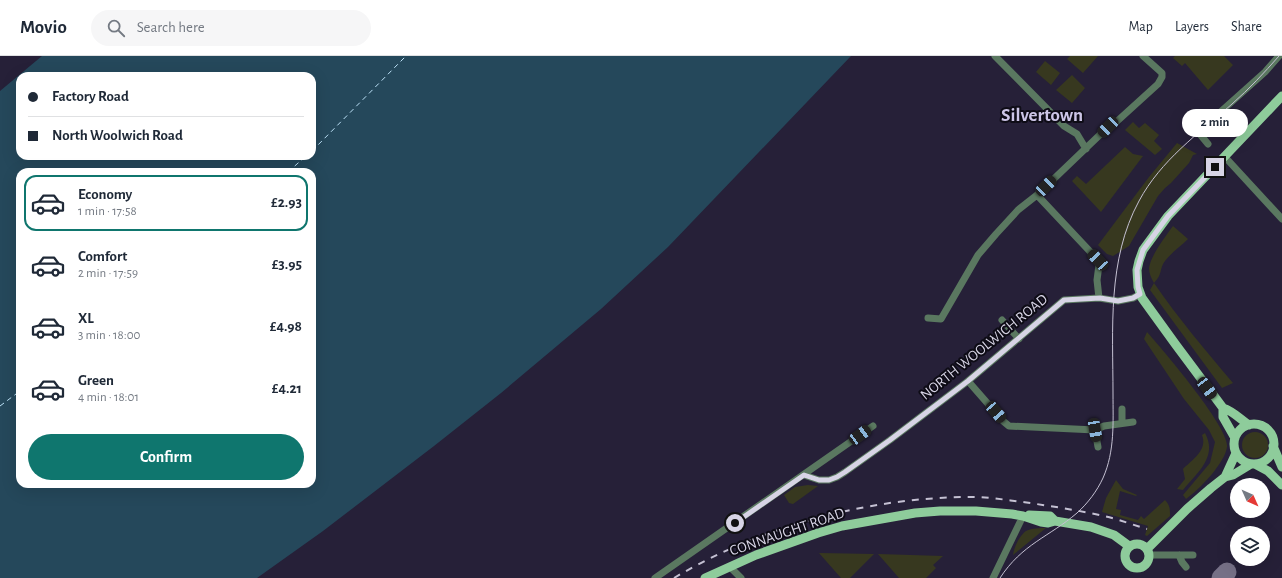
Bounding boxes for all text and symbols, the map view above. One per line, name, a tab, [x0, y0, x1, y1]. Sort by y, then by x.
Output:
search box	[91, 10, 371, 46]
icon: search	[105, 17, 127, 39]
text: Movio	[20, 18, 67, 37]
text: Search here	[137, 20, 205, 35]
text: Map	[1128, 20, 1153, 34]
text: Layers	[1175, 20, 1209, 34]
text: Share	[1231, 20, 1262, 34]
text: Factory Road	[52, 89, 129, 104]
district label: Silvertown	[1001, 106, 1083, 125]
callout: 2 min	[1182, 109, 1248, 137]
car	[1095, 114, 1121, 140]
text: 2 min	[1201, 116, 1229, 129]
text: North Woolwich Road	[52, 128, 183, 143]
route end	[1206, 158, 1224, 176]
car	[1033, 173, 1059, 199]
icon: car	[30, 185, 66, 221]
text: Economy	[78, 187, 132, 202]
text: £2.93	[271, 195, 302, 210]
text: 1 min · 17:58	[78, 205, 137, 218]
icon: car	[30, 247, 66, 283]
car	[1085, 247, 1111, 273]
text: Comfort	[78, 249, 127, 264]
text: £3.95	[272, 257, 302, 272]
text: 2 min · 17:59	[78, 267, 138, 280]
street label: NORTH WOOLWICH ROAD	[918, 291, 1051, 403]
icon: car	[30, 309, 66, 345]
text: XL	[78, 311, 94, 326]
text: £4.98	[270, 319, 302, 334]
text: 3 min · 18:00	[78, 329, 140, 342]
icon: car	[30, 371, 66, 407]
text: Green	[78, 373, 114, 388]
car	[1195, 375, 1219, 401]
text: £4.21	[272, 381, 302, 396]
text: 4 min · 18:01	[78, 391, 139, 404]
car	[984, 399, 1008, 425]
car	[1087, 417, 1103, 443]
car	[847, 423, 873, 447]
button: Confirm	[28, 434, 304, 480]
north arrow	[1230, 478, 1270, 518]
map controls	[1230, 478, 1270, 566]
street label: CONNAUGHT ROAD	[728, 505, 847, 559]
route start	[726, 514, 744, 532]
button: layers	[1230, 526, 1270, 566]

